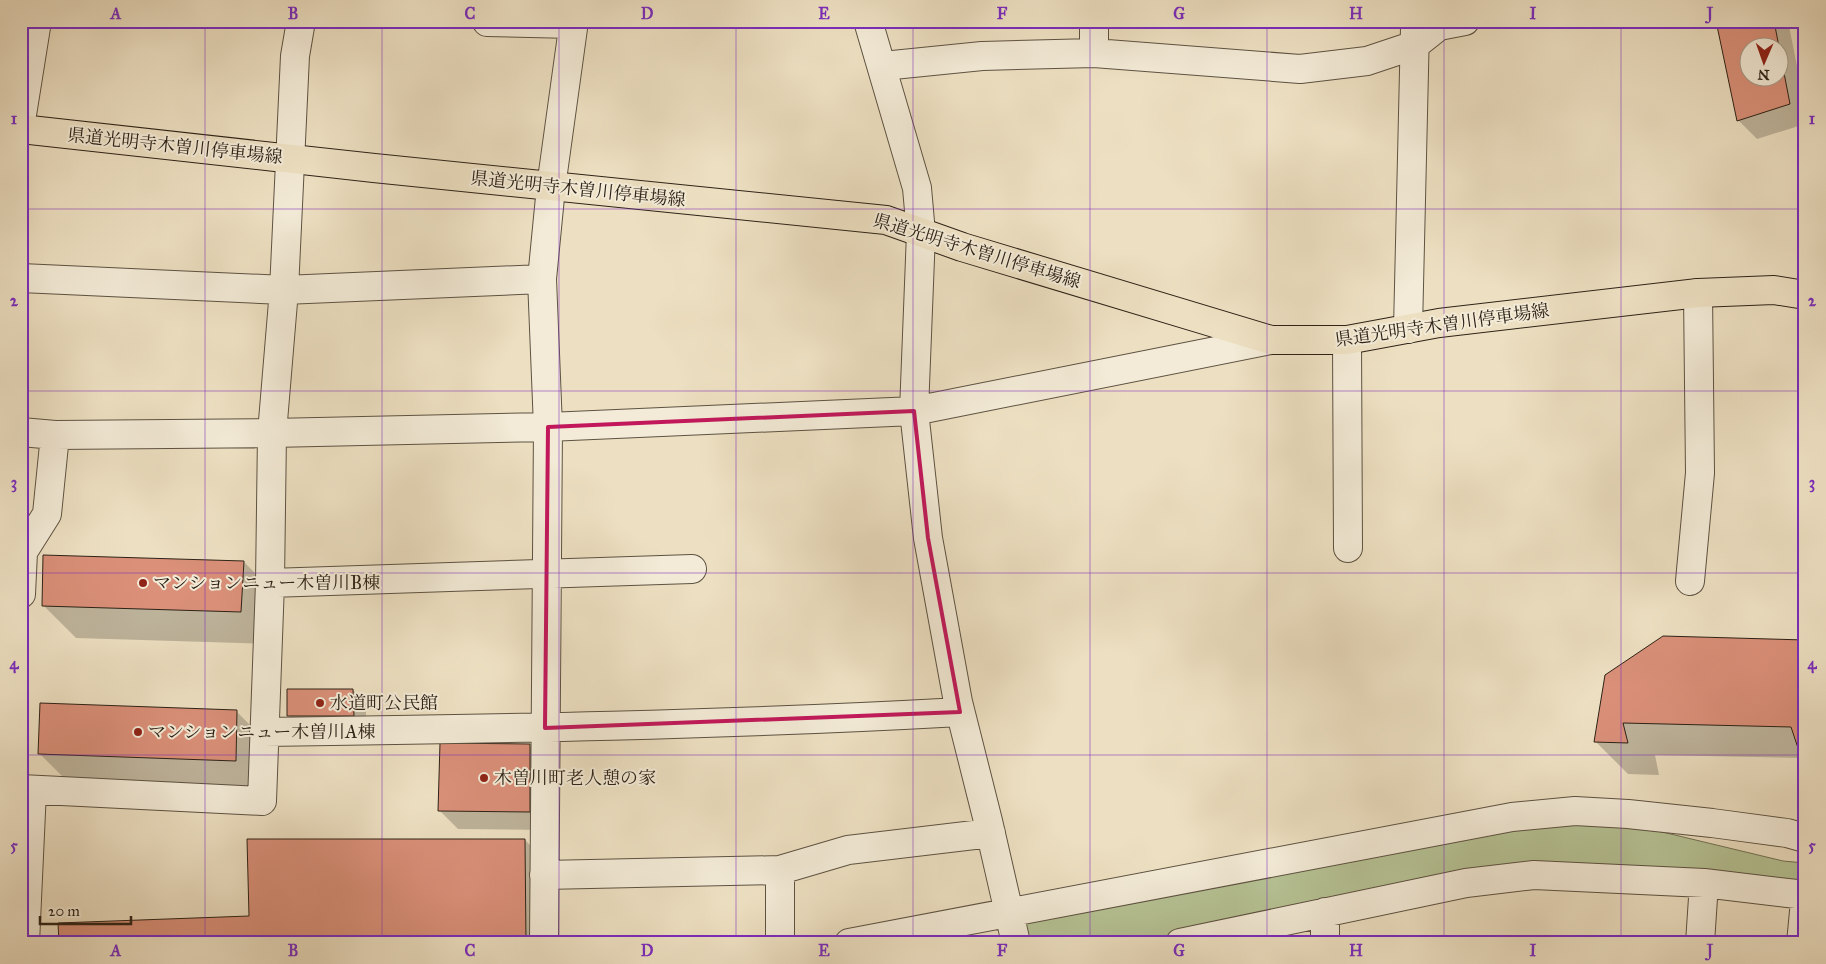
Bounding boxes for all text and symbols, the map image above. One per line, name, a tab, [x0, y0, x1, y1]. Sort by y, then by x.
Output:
text: A	[110, 4, 122, 23]
text: B	[288, 4, 298, 23]
text: C	[465, 4, 476, 23]
text: D	[641, 4, 654, 23]
text: E	[818, 4, 830, 23]
text: F	[997, 4, 1008, 23]
text: G	[1173, 4, 1185, 23]
text: H	[1349, 4, 1363, 23]
text: I	[1530, 4, 1537, 23]
text: J	[1705, 4, 1714, 24]
north arrow	[1738, 38, 1788, 88]
text: N	[1757, 66, 1770, 83]
text: 1	[11, 109, 18, 128]
text: 1	[1809, 109, 1816, 128]
street label: 県道光明寺木曽川停車場線	[66, 124, 284, 168]
street label: 県道光明寺木曽川停車場線	[469, 167, 687, 211]
street label: 県道光明寺木曽川停車場線	[871, 209, 1083, 293]
text: 2	[10, 291, 19, 310]
text: 2	[1808, 291, 1817, 310]
street label: 県道光明寺木曽川停車場線	[1334, 299, 1550, 351]
text: 3	[11, 473, 17, 493]
text: 3	[1809, 473, 1815, 493]
place label: マンションニュー木曽川B棟	[153, 572, 380, 594]
marker: マンションニュー木曽川B棟	[137, 577, 149, 589]
text: 4	[10, 654, 20, 674]
text: 4	[1808, 654, 1818, 674]
place label: 水道町公民館	[330, 692, 438, 714]
marker: 水道町公民館	[314, 697, 326, 709]
place label: マンションニュー木曽川A棟	[148, 721, 375, 743]
marker: マンションニュー木曽川A棟	[132, 726, 144, 738]
place label: 木曽川町老人憩の家	[494, 767, 656, 789]
marker: 木曽川町老人憩の家	[478, 772, 490, 784]
text: 5	[10, 836, 18, 855]
text: 5	[1808, 836, 1816, 855]
scale bar	[40, 894, 131, 926]
text: 20 m	[48, 902, 80, 920]
text: A	[110, 941, 122, 960]
text: B	[288, 941, 298, 960]
text: C	[465, 941, 476, 960]
text: D	[641, 941, 654, 960]
text: E	[818, 941, 830, 960]
text: F	[997, 941, 1008, 960]
text: G	[1173, 941, 1185, 960]
text: H	[1349, 941, 1363, 960]
text: I	[1530, 941, 1537, 960]
text: J	[1705, 941, 1714, 961]

